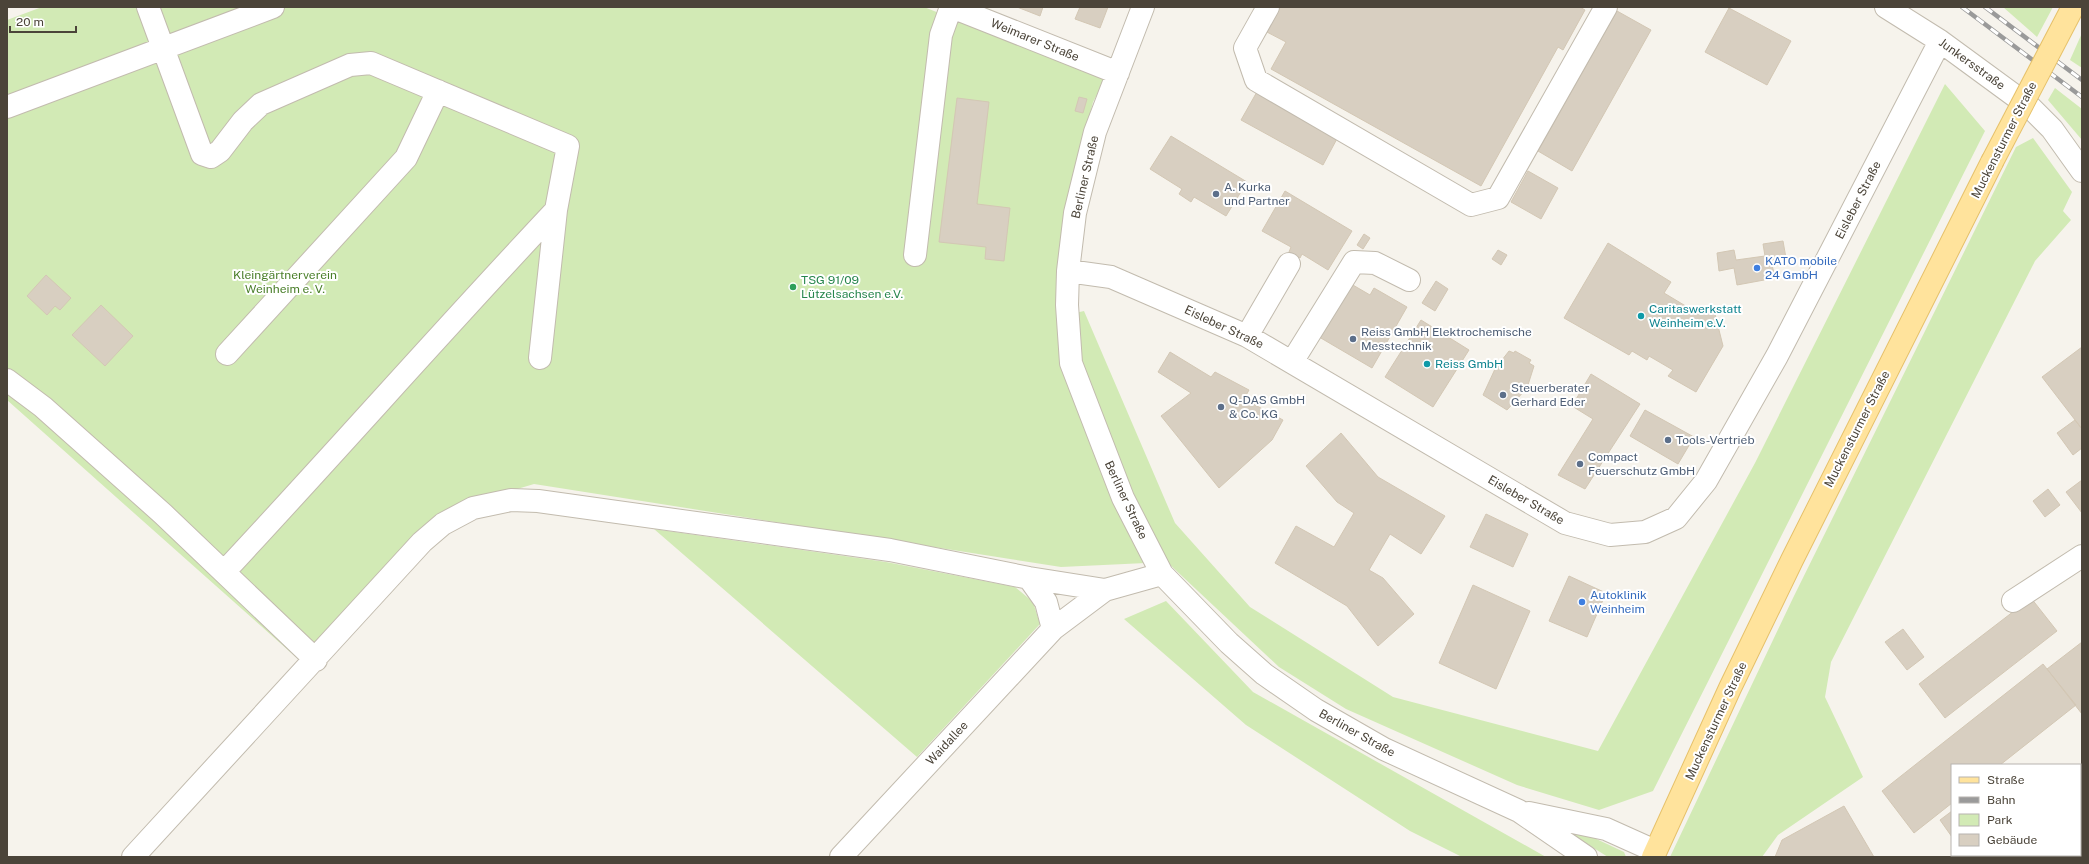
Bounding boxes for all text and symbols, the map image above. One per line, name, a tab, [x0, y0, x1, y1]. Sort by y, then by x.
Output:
scale bar	[10, 8, 76, 34]
text: 20 m	[16, 15, 44, 29]
street label: Weimarer Straße	[989, 16, 1081, 64]
street label: Junkersstraße	[1936, 35, 2008, 93]
street label: Muckensturmer Straße	[1969, 79, 2040, 201]
street label: Berliner Straße	[1069, 134, 1101, 220]
street label: Eisleber Straße	[1832, 159, 1884, 241]
place label: A. Kurka und Partner	[1224, 180, 1290, 208]
marker: A. Kurka und Partner	[1211, 189, 1221, 199]
place label: KATO mobile 24 GmbH	[1765, 254, 1837, 282]
marker: KATO mobile 24 GmbH	[1752, 263, 1762, 273]
park label: Kleingärtnerverein Weinheim e. V.	[233, 268, 337, 296]
place label: TSG 91/09 Lützelsachsen e.V.	[801, 273, 903, 301]
marker: TSG 91/09 Lützelsachsen e.V.	[788, 282, 798, 292]
place label: Caritaswerkstatt Weinheim e.V.	[1649, 302, 1742, 330]
street label: Eisleber Straße	[1182, 303, 1266, 351]
marker: Caritaswerkstatt Weinheim e.V.	[1636, 311, 1646, 321]
place label: Reiss GmbH Elektrochemische Messtechnik	[1361, 325, 1532, 353]
marker: Reiss GmbH Elektrochemische Messtechnik	[1348, 334, 1358, 344]
place label: Reiss GmbH	[1435, 357, 1503, 371]
marker: Reiss GmbH	[1422, 359, 1432, 369]
street label: Muckensturmer Straße	[1822, 368, 1893, 490]
place label: Steuerberater Gerhard Eder	[1511, 381, 1590, 409]
marker: Steuerberater Gerhard Eder	[1498, 390, 1508, 400]
place label: Q-DAS GmbH & Co. KG	[1229, 393, 1305, 421]
marker: Q-DAS GmbH & Co. KG	[1216, 402, 1226, 412]
place label: Tools-Vertrieb	[1676, 433, 1755, 447]
marker: Tools-Vertrieb	[1663, 435, 1673, 445]
place label: Compact Feuerschutz GmbH	[1588, 450, 1695, 478]
street label: Berliner Straße	[1102, 459, 1150, 542]
marker: Compact Feuerschutz GmbH	[1575, 459, 1585, 469]
street label: Eisleber Straße	[1485, 473, 1567, 528]
place label: Autoklinik Weinheim	[1590, 588, 1647, 616]
marker: Autoklinik Weinheim	[1577, 597, 1587, 607]
street label: Muckensturmer Straße	[1682, 660, 1750, 782]
street label: Berliner Straße	[1316, 706, 1398, 760]
street label: Waidallee	[923, 718, 971, 768]
legend	[1951, 764, 2081, 856]
text: Straße	[1987, 773, 2025, 787]
text: Bahn	[1987, 793, 2016, 807]
text: Park	[1987, 813, 2013, 827]
text: Gebäude	[1987, 833, 2037, 847]

